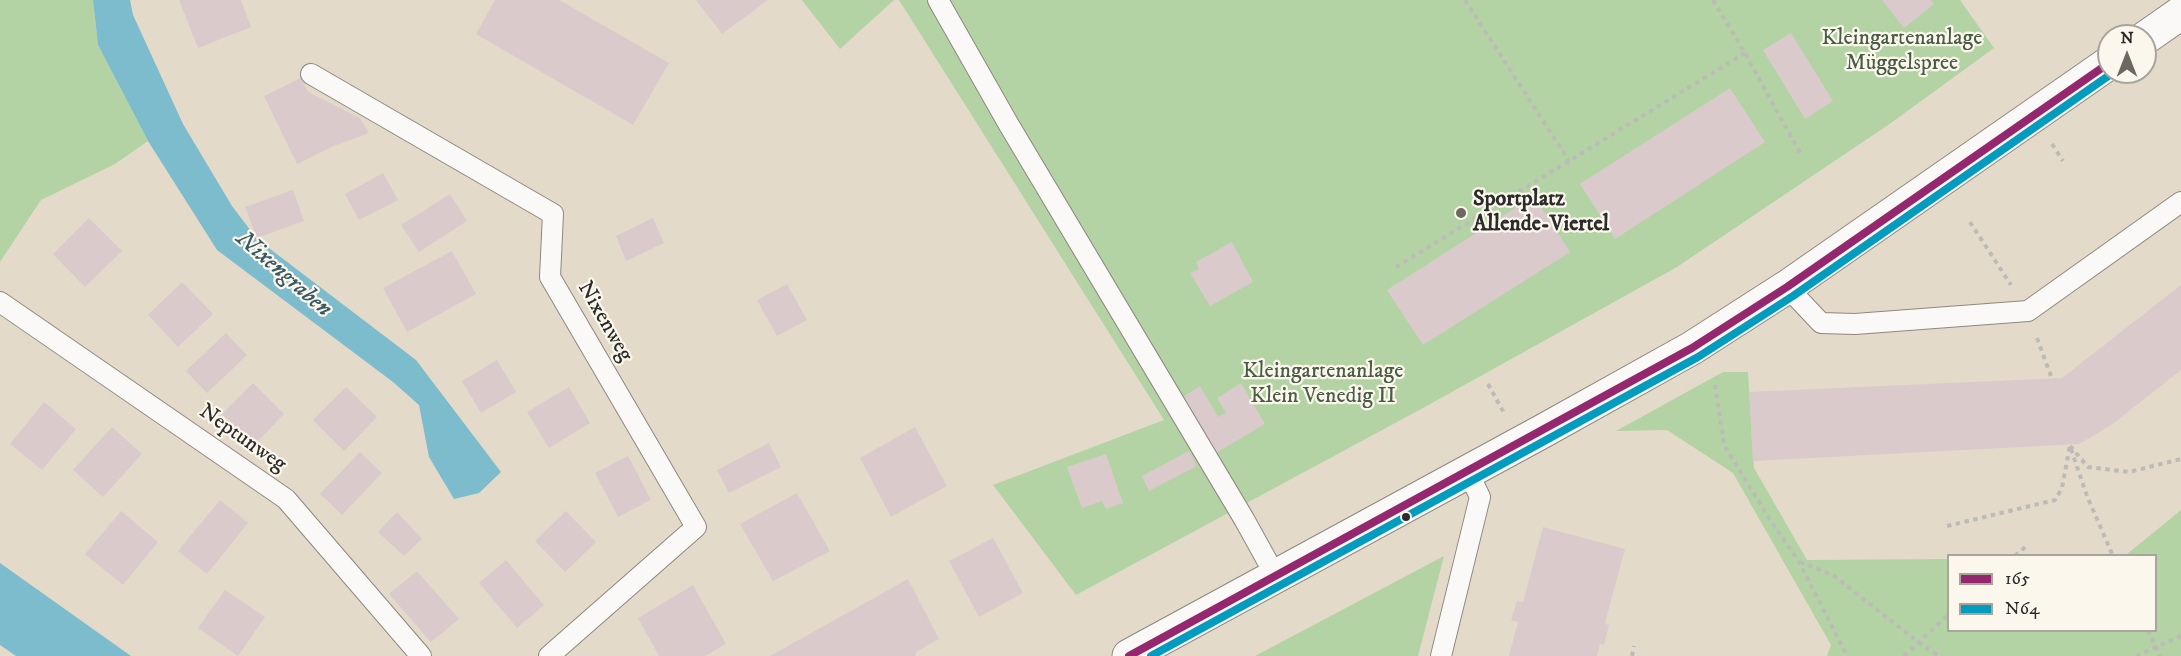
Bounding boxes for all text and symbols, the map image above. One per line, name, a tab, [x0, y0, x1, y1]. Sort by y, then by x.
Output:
north arrow	[2097, 24, 2157, 84]
park label: Kleingartenanlage Müggelspree	[1822, 26, 1982, 78]
text: N	[2120, 28, 2134, 48]
place label: Sportplatz Allende-Viertel	[1473, 187, 1609, 238]
marker: Sportplatz Allende-Viertel	[1454, 206, 1468, 220]
water label: Nixengraben	[229, 226, 337, 324]
street label: Nixenweg	[571, 277, 637, 367]
park label: Kleingartenanlage Klein Venedig II	[1243, 359, 1403, 410]
street label: Neptunweg	[193, 399, 291, 479]
unlabelled marker	[1400, 511, 1412, 523]
legend	[1947, 554, 2157, 632]
text: 165	[2005, 568, 2030, 590]
text: N64	[2005, 598, 2040, 620]

